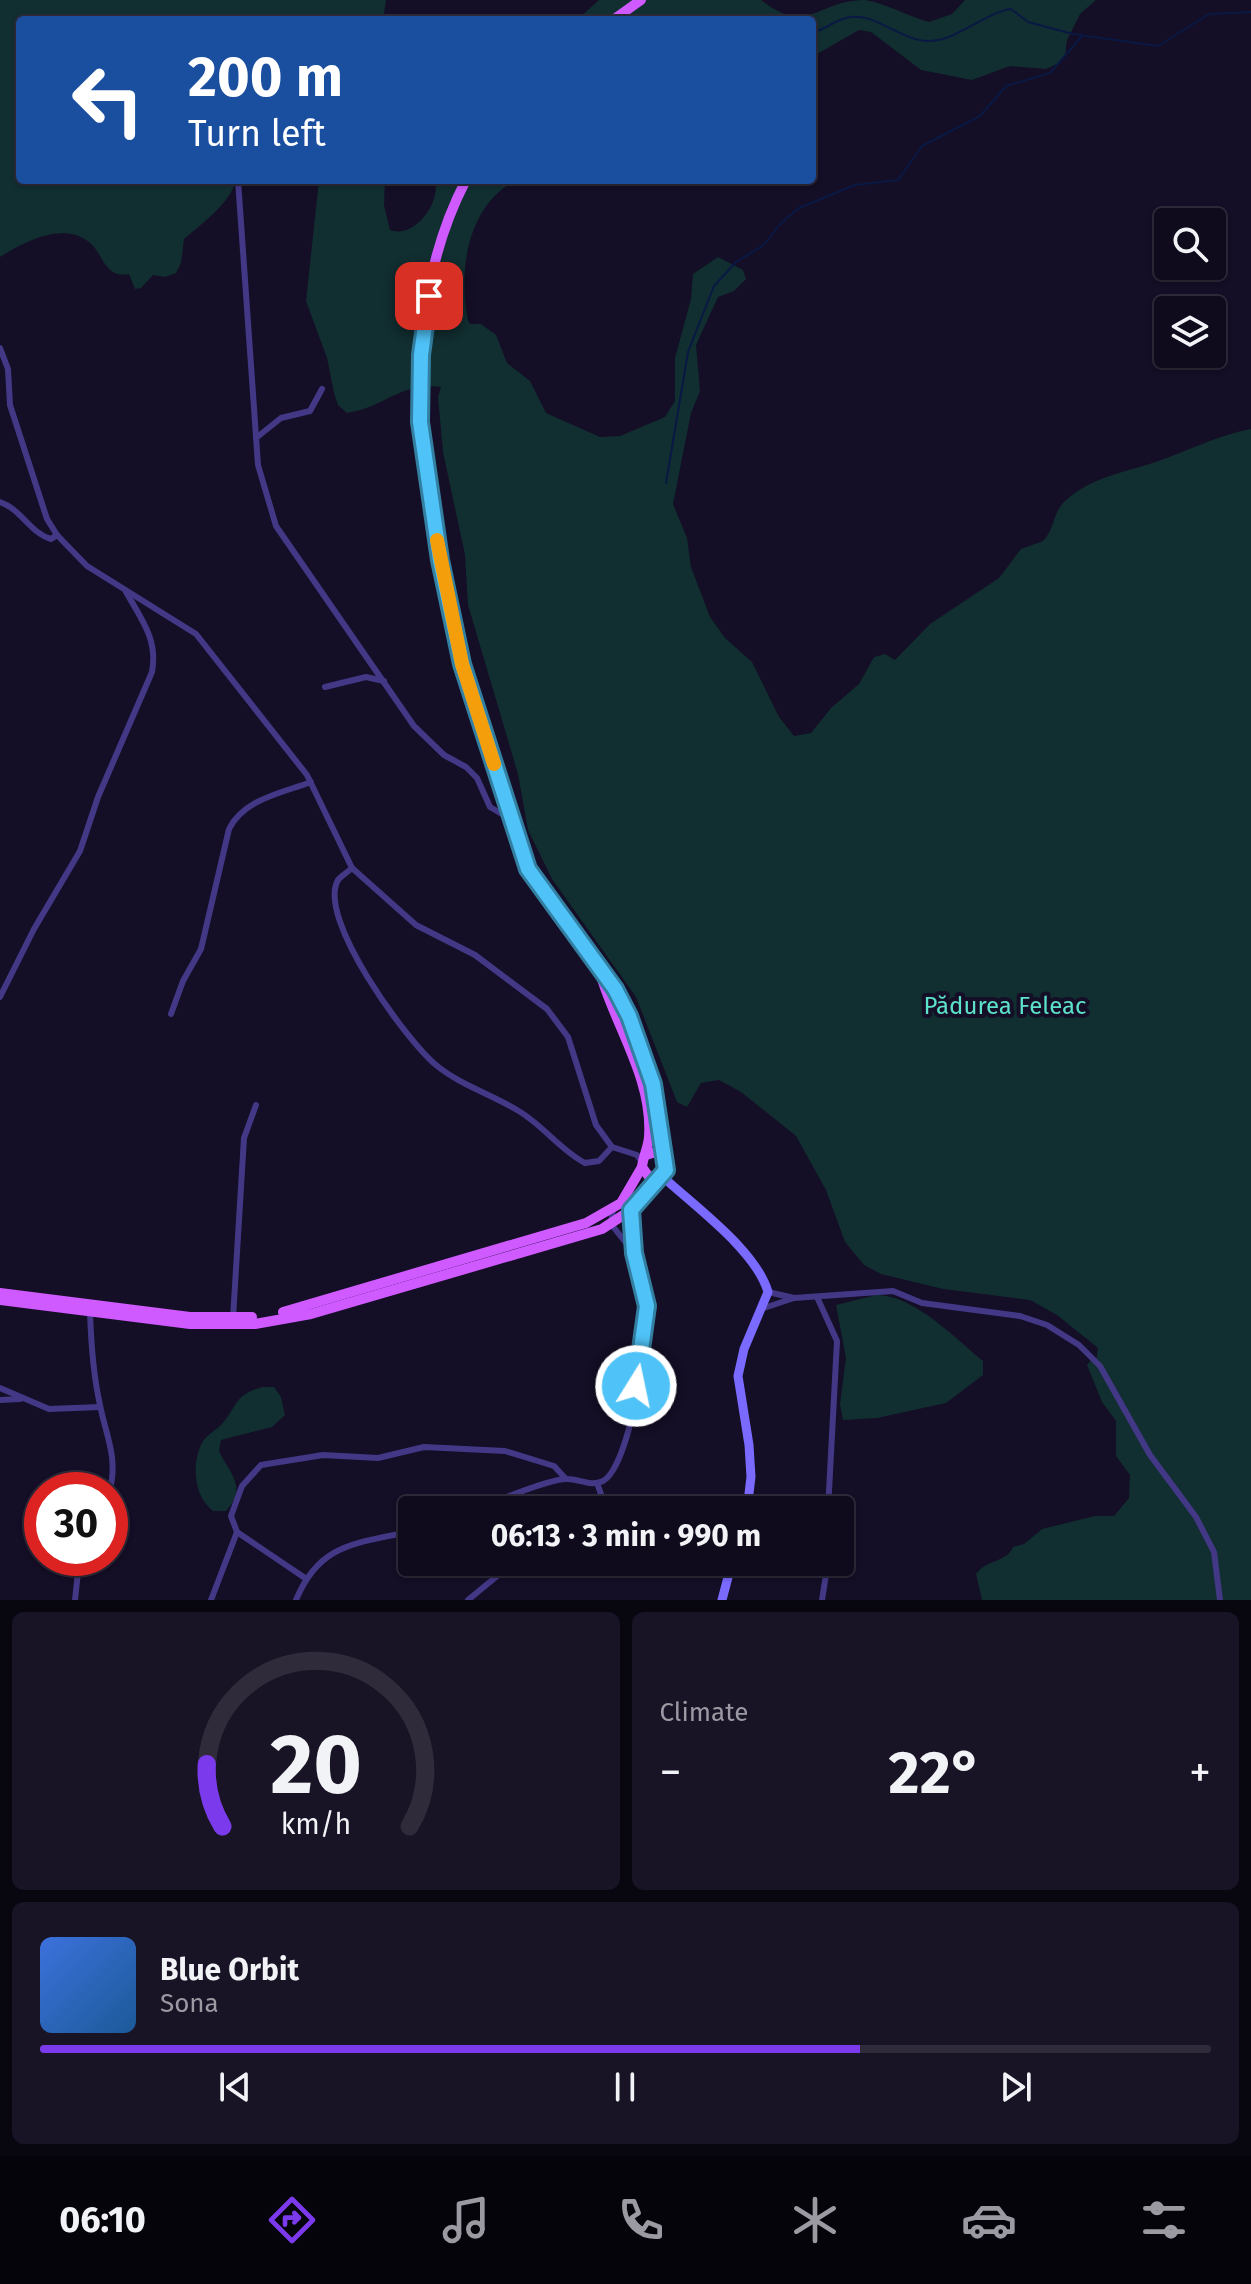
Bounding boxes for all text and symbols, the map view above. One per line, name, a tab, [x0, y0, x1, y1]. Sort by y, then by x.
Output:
text: 200 m	[188, 44, 343, 111]
icon: left	[56, 48, 160, 152]
text: Turn left	[188, 112, 326, 156]
map controls	[1154, 208, 1226, 368]
button: search	[1154, 208, 1226, 280]
pin	[395, 262, 463, 330]
icon: arrive	[407, 274, 451, 318]
button: layers	[1154, 296, 1226, 368]
park label: Pădurea Feleac	[923, 992, 1087, 1020]
position arrow	[594, 1344, 678, 1428]
speed limit sign: 30	[24, 1472, 128, 1576]
text: 06:13 · 3 min · 990 m	[491, 1518, 761, 1554]
text: Climate	[660, 1697, 748, 1728]
text: 20	[270, 1715, 362, 1815]
text: 22°	[889, 1737, 982, 1809]
text: −	[660, 1746, 682, 1799]
text: +	[1189, 1746, 1211, 1799]
text: km/h	[280, 1807, 351, 1842]
text: Blue Orbit	[160, 1952, 299, 1988]
text: Sona	[160, 1988, 219, 2019]
icon: previous	[213, 2065, 257, 2109]
icon: pause	[603, 2065, 647, 2109]
icon: next	[994, 2065, 1038, 2109]
icon: directions	[264, 2192, 320, 2248]
icon: music	[438, 2192, 494, 2248]
icon: phone	[613, 2192, 669, 2248]
icon: climate	[787, 2192, 843, 2248]
icon: car	[961, 2192, 1017, 2248]
icon: filters	[1136, 2192, 1192, 2248]
text: 06:10	[59, 2198, 146, 2242]

